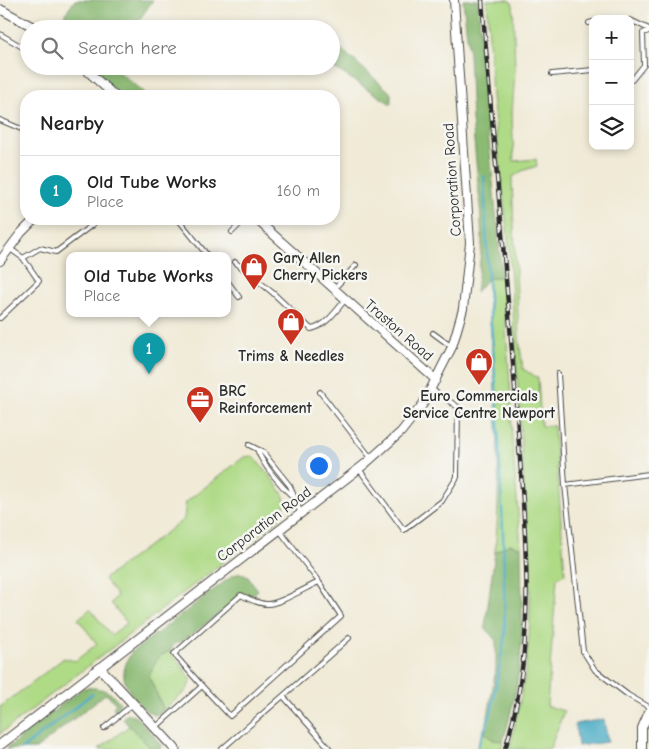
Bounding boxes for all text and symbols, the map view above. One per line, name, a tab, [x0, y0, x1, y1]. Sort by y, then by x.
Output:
map controls	[589, 15, 634, 150]
button: +	[589, 15, 634, 60]
search box	[20, 20, 340, 75]
icon: search	[38, 34, 66, 62]
text: Search here	[78, 37, 177, 59]
button: −	[589, 60, 634, 105]
button: layers	[589, 105, 634, 150]
text: Nearby	[40, 111, 104, 135]
street label: Corporation Road	[439, 123, 465, 237]
text: Old Tube Works	[87, 171, 216, 193]
text: 1	[53, 182, 59, 200]
text: 160 m	[277, 182, 320, 200]
text: Place	[87, 193, 123, 211]
place label: Gary Allen Cherry Pickers	[273, 249, 367, 284]
popup	[66, 252, 231, 317]
shop icon: Gary Allen Cherry Pickers	[239, 252, 269, 291]
text: Old Tube Works	[84, 265, 213, 287]
text: Place	[84, 287, 120, 305]
street label: Traston Road	[361, 295, 437, 365]
shop icon: Trims & Needles	[276, 307, 306, 346]
pin: 1	[133, 333, 165, 374]
place label: Trims & Needles	[238, 347, 344, 365]
shop icon: Euro Commercials Service Centre Newport	[464, 347, 494, 386]
place label: BRC Reinforcement	[219, 382, 313, 417]
office icon: BRC Reinforcement	[185, 385, 215, 424]
place label: Euro Commercials Service Centre Newport	[403, 387, 556, 422]
your location	[306, 453, 332, 479]
street label: Corporation Road	[213, 483, 315, 565]

